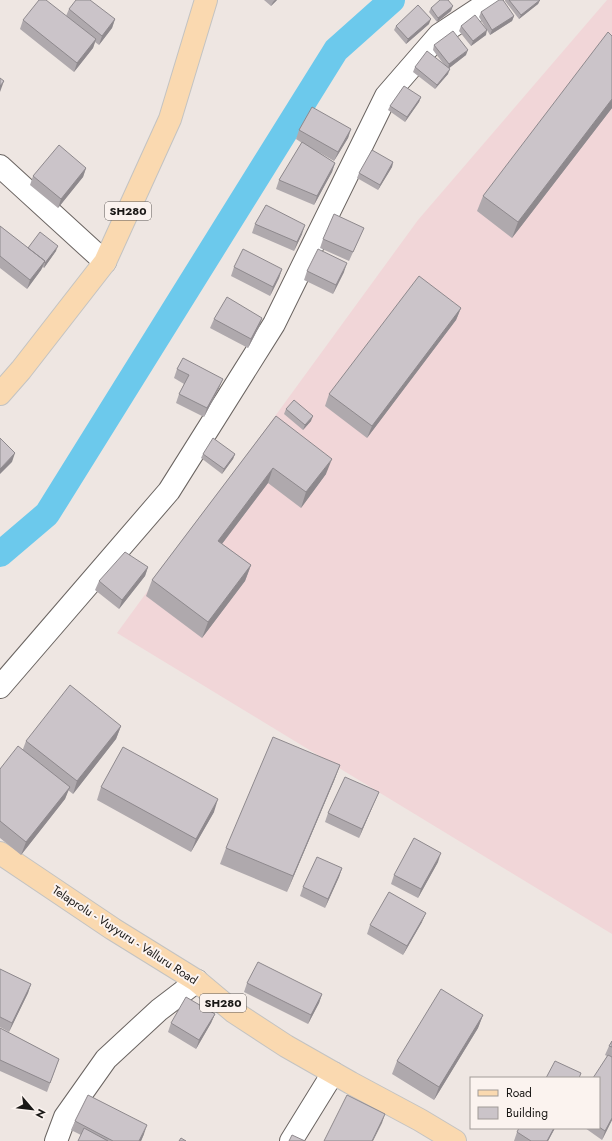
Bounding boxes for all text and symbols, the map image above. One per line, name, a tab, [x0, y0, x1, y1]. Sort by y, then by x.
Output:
road number: SH280	[105, 202, 151, 220]
street label: Telaprolu - Vuyyuru - Valluru Road	[49, 881, 201, 989]
road number: SH280	[200, 994, 246, 1012]
legend	[470, 1077, 600, 1129]
text: Road	[506, 1084, 532, 1102]
north arrow	[12, 1089, 52, 1129]
text: Building	[506, 1104, 548, 1122]
text: N	[32, 1106, 50, 1121]

